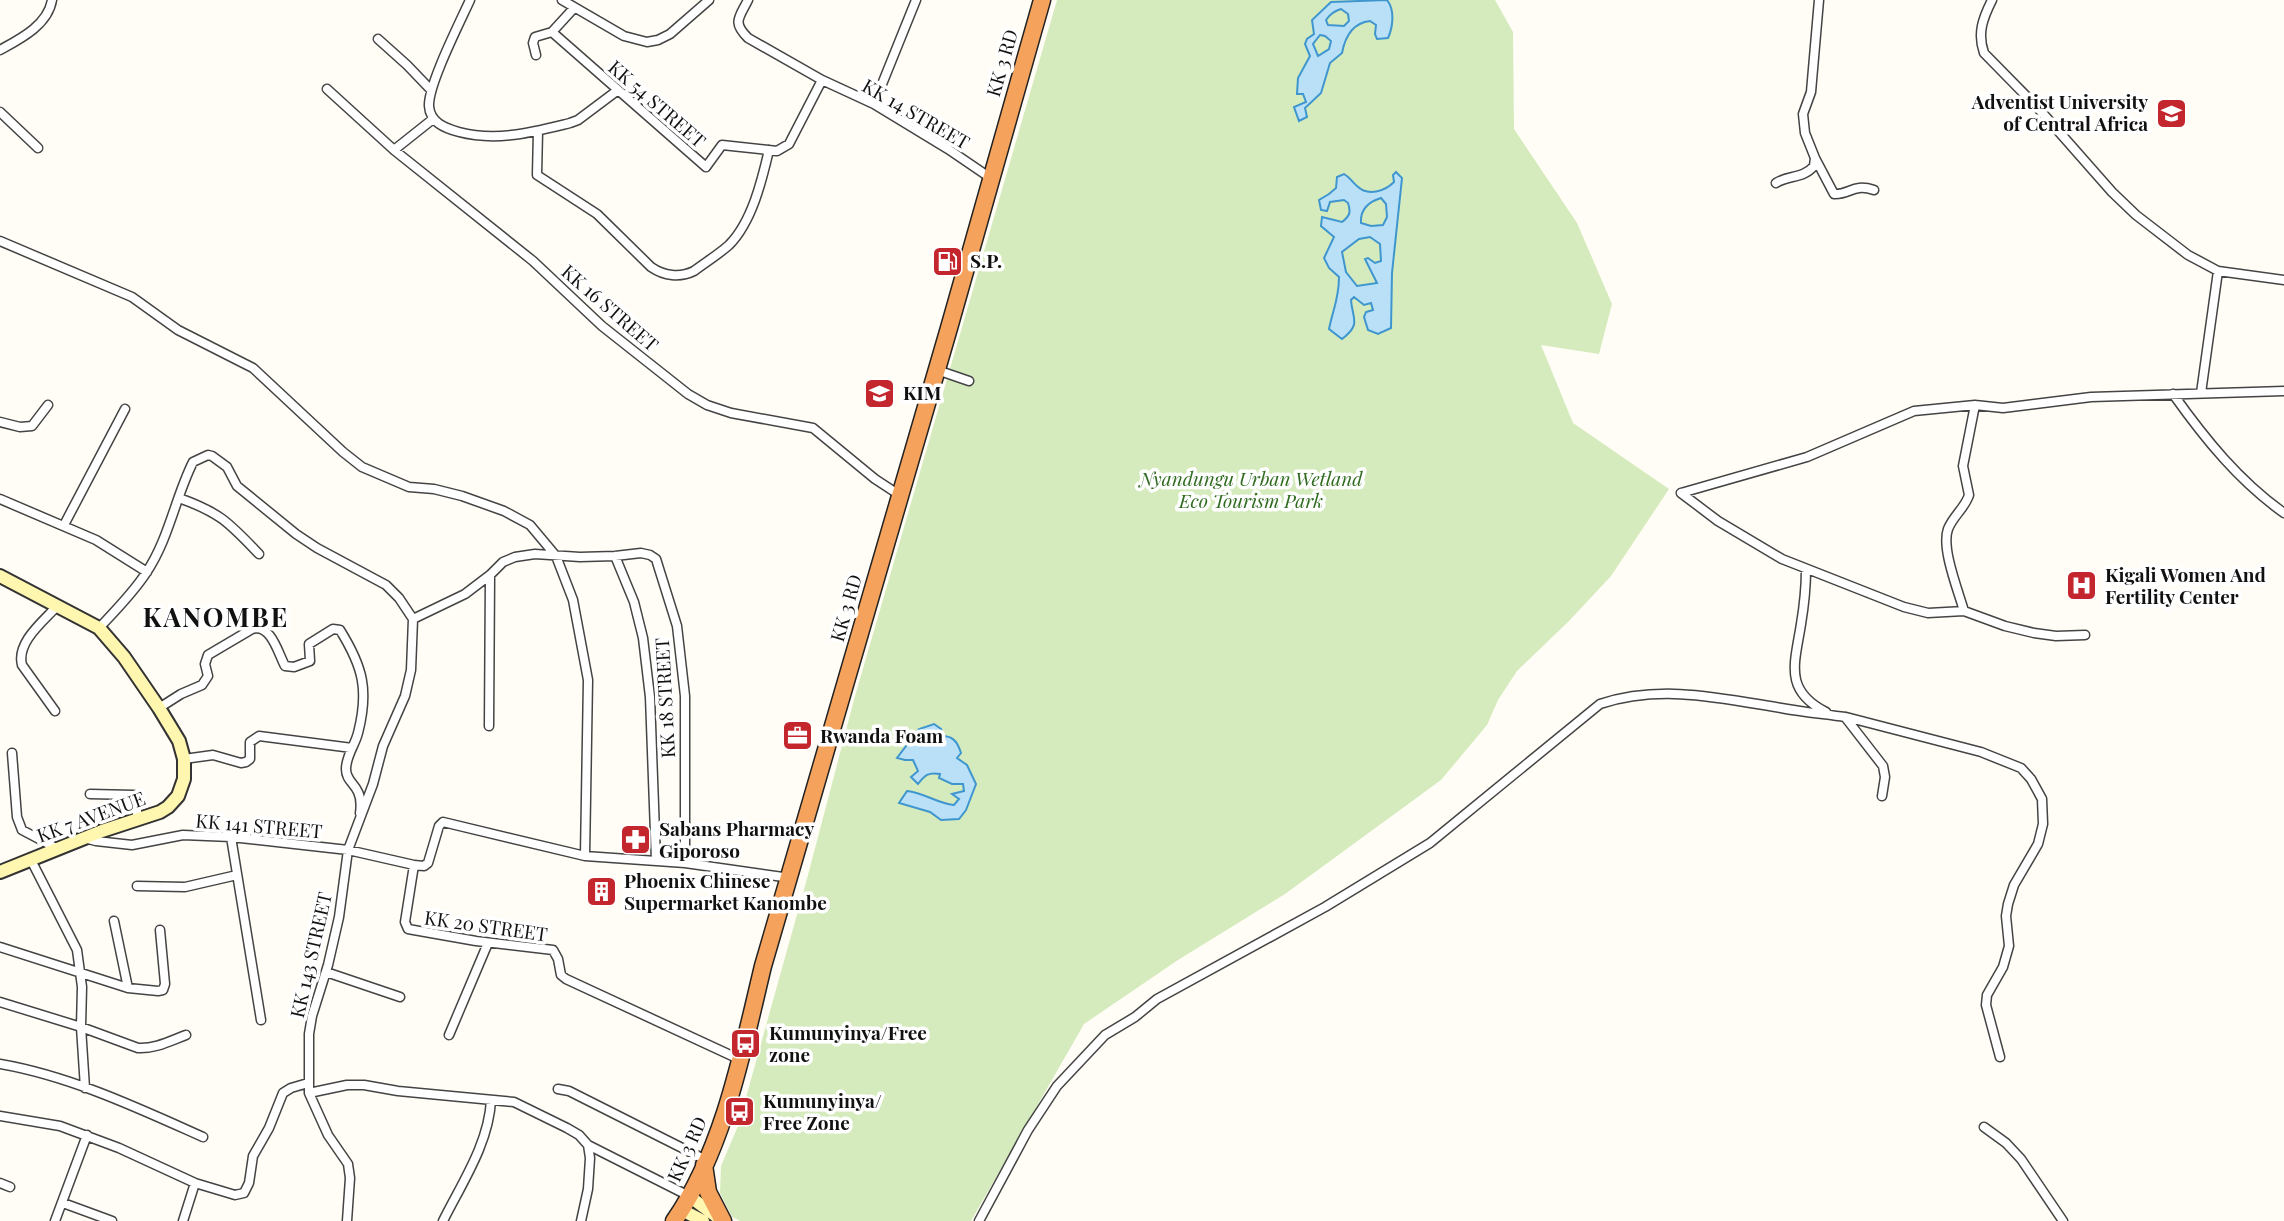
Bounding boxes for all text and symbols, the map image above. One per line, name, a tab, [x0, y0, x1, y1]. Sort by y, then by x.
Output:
street label: KK 3 RD	[979, 26, 1023, 99]
street label: KK 54 STREET	[603, 54, 712, 153]
street label: KK 14 STREET	[858, 72, 975, 155]
place label: Adventist University of Central Africa	[1971, 88, 2148, 136]
school or university icon: Adventist University of Central Africa	[2154, 96, 2188, 130]
fuel station icon: S.P.	[930, 244, 964, 278]
place label: S.P.	[970, 247, 1002, 273]
street label: KK 16 STREET	[557, 258, 665, 357]
school or university icon: KIM	[863, 376, 897, 410]
place label: KIM	[903, 379, 941, 405]
park label: Nyandungu Urban Wetland Eco Tourism Park	[1137, 465, 1363, 513]
place label: Kigali Women And Fertility Center	[2105, 561, 2266, 609]
hospital icon: Kigali Women And Fertility Center	[2065, 569, 2099, 603]
street label: KK 3 RD	[823, 571, 867, 644]
district label: KANOMBE	[143, 599, 289, 634]
street label: KK 18 STREET	[648, 637, 680, 759]
office icon: Rwanda Foam	[780, 719, 814, 753]
place label: Rwanda Foam	[820, 722, 943, 748]
street label: KK 7 AVENUE	[33, 784, 149, 848]
street label: KK 141 STREET	[195, 807, 324, 844]
place label: Sabans Pharmacy Giporoso	[659, 815, 814, 863]
pharmacy icon: Sabans Pharmacy Giporoso	[619, 823, 653, 857]
place label: Phoenix Chinese Supermarket Kanombe	[624, 867, 827, 915]
building icon: Phoenix Chinese Supermarket Kanombe	[584, 875, 618, 909]
street label: KK 143 STREET	[283, 889, 337, 1020]
street label: KK 20 STREET	[423, 903, 550, 947]
place label: Kumunyinya/Free zone	[769, 1019, 927, 1067]
bus stop icon: Kumunyinya/Free zone	[729, 1027, 763, 1061]
place label: Kumunyinya/ Free Zone	[763, 1087, 882, 1135]
bus stop icon: Kumunyinya/ Free Zone	[723, 1095, 757, 1129]
street label: KK 3 RD	[660, 1112, 712, 1185]

